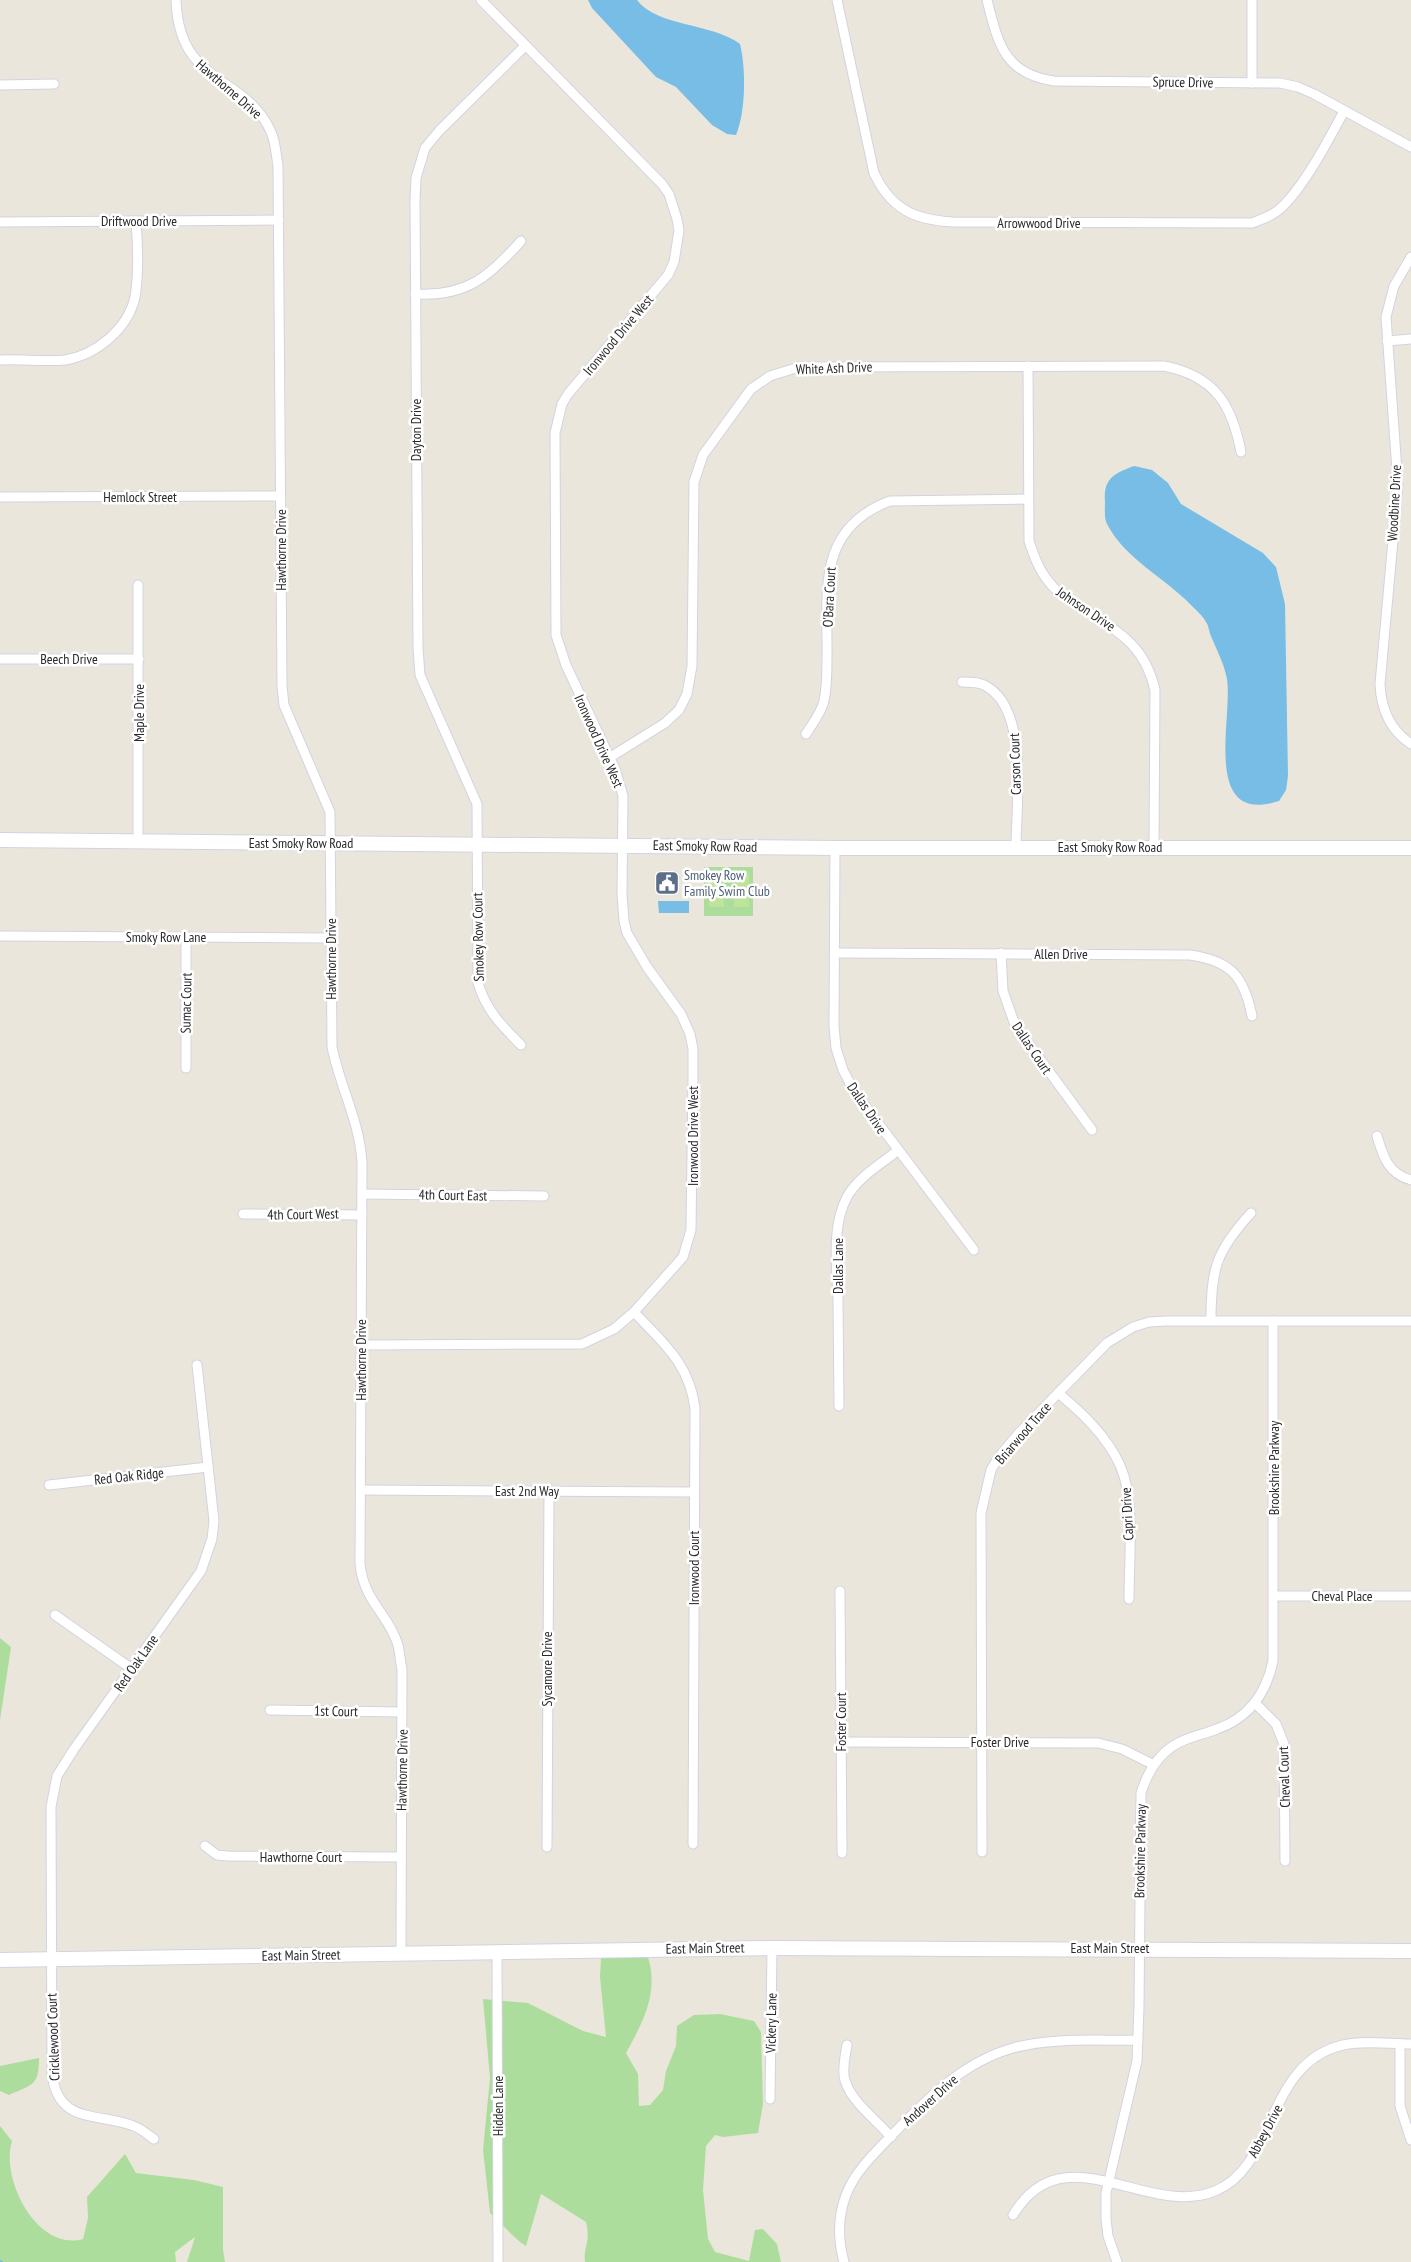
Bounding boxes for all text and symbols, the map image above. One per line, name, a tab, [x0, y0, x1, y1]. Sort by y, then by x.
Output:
street label: Hawthorne Drive	[192, 55, 266, 123]
street label: Spruce Drive	[1152, 72, 1214, 92]
street label: Driftwood Drive	[101, 212, 177, 230]
street label: Arrowwood Drive	[997, 214, 1081, 232]
street label: Ironwood Drive West	[579, 291, 657, 379]
street label: White Ash Drive	[795, 358, 873, 378]
street label: Dayton Drive	[407, 399, 425, 461]
street label: Woodbine Drive	[1383, 464, 1405, 542]
street label: Hemlock Street	[103, 488, 177, 506]
street label: Hawthorne Drive	[272, 509, 290, 591]
street label: O'Bara Court	[818, 566, 840, 628]
street label: Johnson Drive	[1052, 582, 1119, 635]
street label: Beech Drive	[40, 650, 98, 668]
street label: Maple Drive	[130, 684, 148, 742]
street label: Ironwood Drive West	[570, 692, 628, 790]
street label: Carson Court	[1005, 733, 1025, 795]
street label: East Smoky Row Road	[249, 834, 353, 852]
street label: East Smoky Row Road	[653, 836, 757, 856]
street label: East Smoky Row Road	[1058, 838, 1162, 856]
place label: Smokey Row Family Swim Club	[684, 866, 770, 900]
public building icon: Smokey Row Family Swim Club	[654, 870, 680, 896]
street label: Smokey Row Court	[468, 892, 488, 982]
street label: Hawthorne Drive	[322, 918, 340, 1000]
street label: Smoky Row Lane	[126, 928, 207, 946]
street label: Allen Drive	[1034, 945, 1088, 963]
street label: Sumac Court	[176, 972, 196, 1033]
street label: Dallas Court	[1008, 1019, 1056, 1078]
street label: Dallas Drive	[843, 1079, 891, 1137]
street label: Ironwood Drive West	[684, 1086, 702, 1186]
street label: 4th Court East	[419, 1185, 488, 1205]
street label: 4th Court West	[267, 1204, 339, 1224]
street label: Dallas Lane	[829, 1238, 847, 1294]
street label: Hawthorne Drive	[352, 1319, 370, 1401]
street label: Briarwood Trace	[991, 1398, 1055, 1468]
street label: Brookshire Parkway	[1265, 1420, 1283, 1515]
street label: Red Oak Ridge	[93, 1463, 165, 1489]
street label: East 2nd Way	[495, 1482, 560, 1500]
street label: Capri Drive	[1117, 1487, 1137, 1541]
street label: Ironwood Court	[685, 1530, 703, 1605]
street label: Cheval Place	[1311, 1587, 1373, 1605]
street label: Red Oak Lane	[110, 1631, 162, 1695]
street label: Sycamore Drive	[538, 1631, 556, 1707]
street label: Foster Court	[832, 1692, 850, 1752]
street label: 1st Court	[314, 1702, 358, 1720]
street label: Hawthorne Drive	[392, 1729, 412, 1811]
street label: Foster Drive	[971, 1733, 1029, 1751]
street label: Cheval Court	[1274, 1746, 1294, 1808]
street label: Brookshire Parkway	[1130, 1803, 1150, 1898]
street label: Hawthorne Court	[260, 1848, 342, 1866]
street label: East Main Street	[665, 1938, 745, 1958]
street label: East Main Street	[1071, 1939, 1150, 1957]
street label: East Main Street	[261, 1945, 341, 1965]
street label: Vickery Lane	[761, 1992, 781, 2054]
street label: Cricklewood Court	[42, 1993, 64, 2081]
street label: Andover Drive	[899, 2070, 962, 2130]
street label: Hidden Lane	[489, 2075, 507, 2136]
street label: Abbey Drive	[1244, 2101, 1287, 2161]

